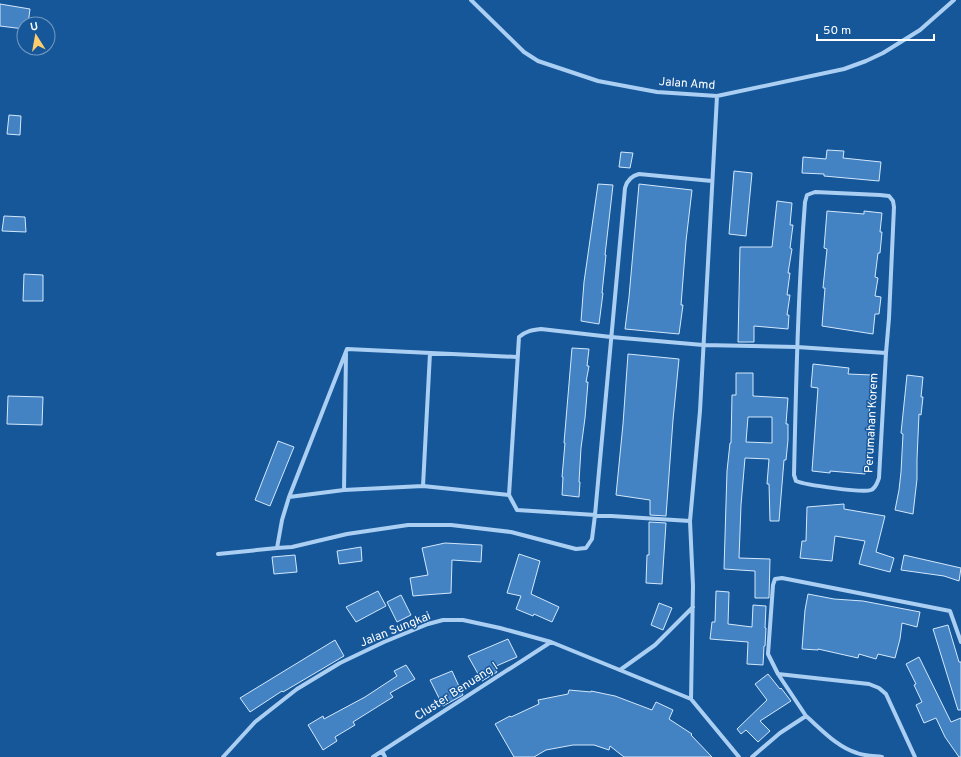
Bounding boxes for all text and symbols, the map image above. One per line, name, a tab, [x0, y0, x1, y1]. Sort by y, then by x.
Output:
north arrow	[16, 16, 56, 56]
scale bar	[817, 16, 934, 42]
text: U	[29, 20, 39, 35]
text: 50 m	[823, 23, 851, 39]
street label: Jalan Amd	[658, 74, 716, 94]
street label: Perumahan Korem	[861, 373, 883, 474]
street label: Jalan Sungkai	[358, 608, 433, 651]
street label: Cluster Benuang I	[412, 659, 501, 725]

